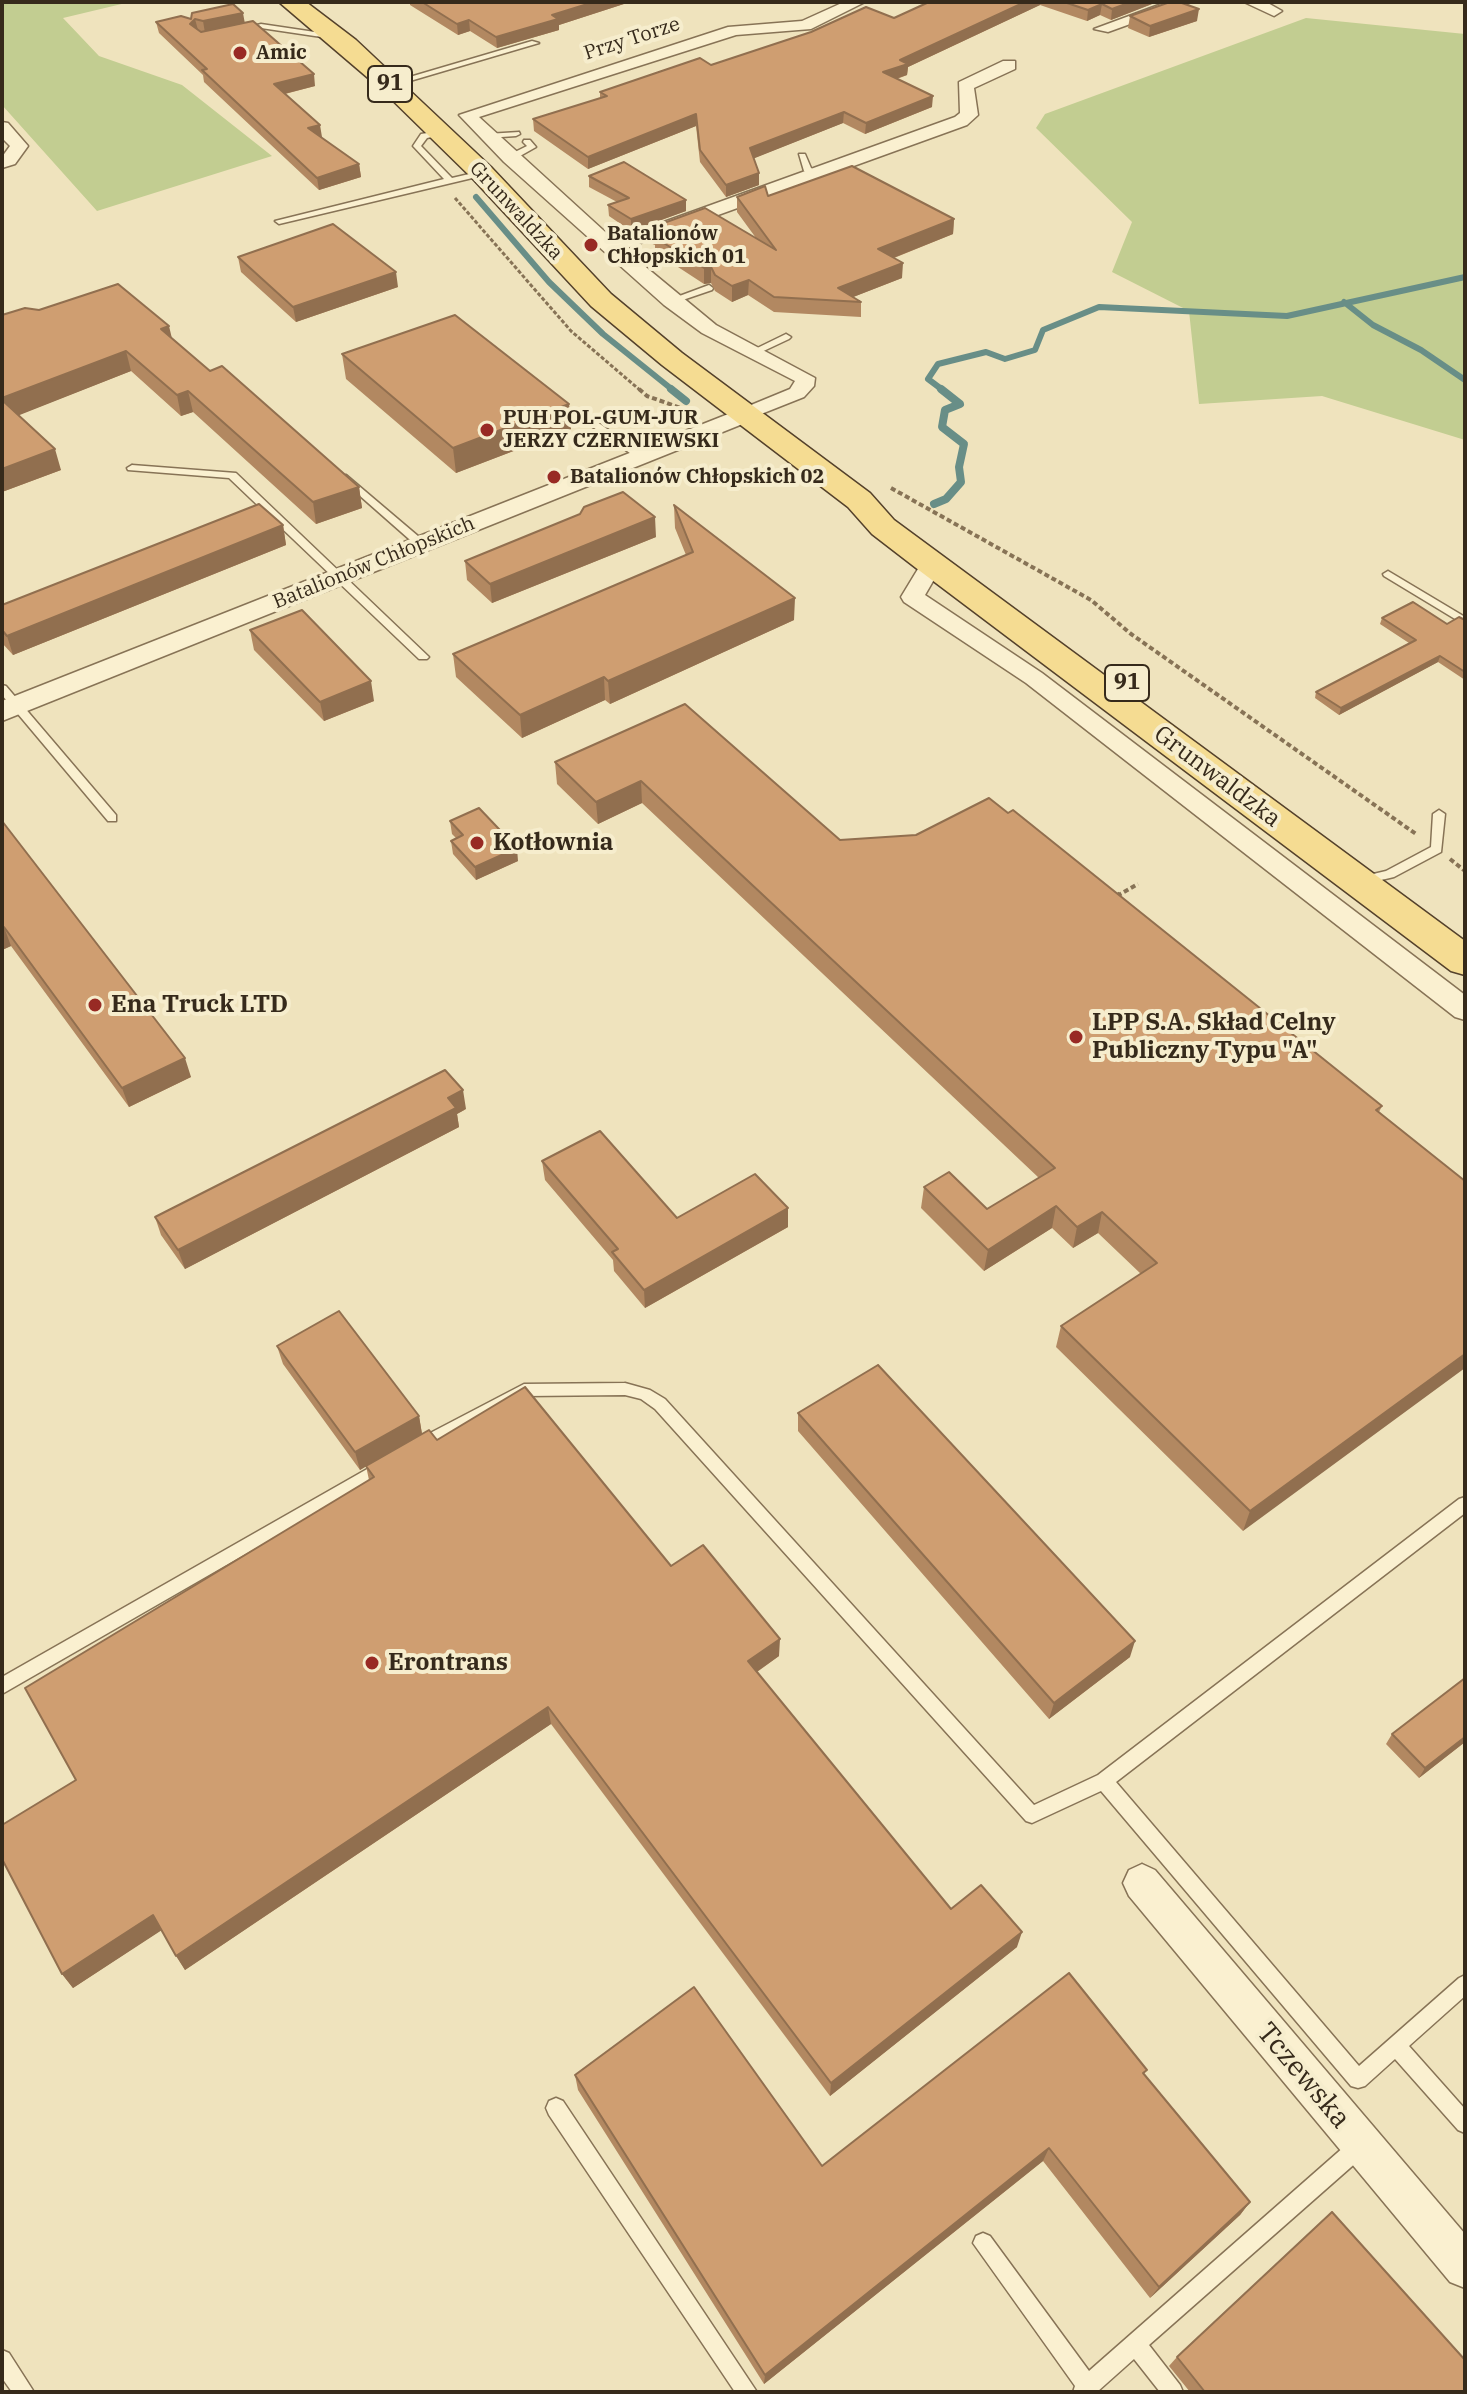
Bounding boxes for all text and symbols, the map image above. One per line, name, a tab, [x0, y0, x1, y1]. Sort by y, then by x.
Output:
street label: Przy Torze	[581, 12, 683, 66]
place label: Amic	[256, 41, 307, 65]
marker: Amic	[231, 44, 249, 62]
road number: 91	[368, 66, 412, 102]
street label: Grunwaldzka	[464, 157, 568, 265]
place label: Batalionów Chłopskich 01	[607, 222, 746, 269]
marker: Batalionów Chłopskich 01	[582, 236, 600, 254]
place label: PUH POL-GUM-JUR JERZY CZERNIEWSKI	[503, 406, 719, 453]
marker: PUH POL-GUM-JUR JERZY CZERNIEWSKI	[478, 421, 496, 439]
place label: Batalionów Chłopskich 02	[570, 465, 825, 489]
marker: Batalionów Chłopskich 02	[545, 468, 563, 486]
street label: Batalionów Chłopskich	[270, 512, 478, 614]
road number: 91	[1105, 665, 1149, 701]
street label: Grunwaldzka	[1148, 720, 1286, 834]
place label: Kotłownia	[493, 829, 613, 857]
marker: Kotłownia	[468, 834, 486, 852]
place label: Ena Truck LTD	[111, 991, 288, 1019]
marker: Ena Truck LTD	[86, 996, 104, 1014]
place label: LPP S.A. Skład Celny Publiczny Typu "A"	[1092, 1009, 1336, 1065]
marker: LPP S.A. Skład Celny Publiczny Typu "A"	[1067, 1028, 1085, 1046]
place label: Erontrans	[388, 1649, 508, 1677]
marker: Erontrans	[363, 1654, 381, 1672]
street label: Tczewska	[1249, 2016, 1357, 2136]

